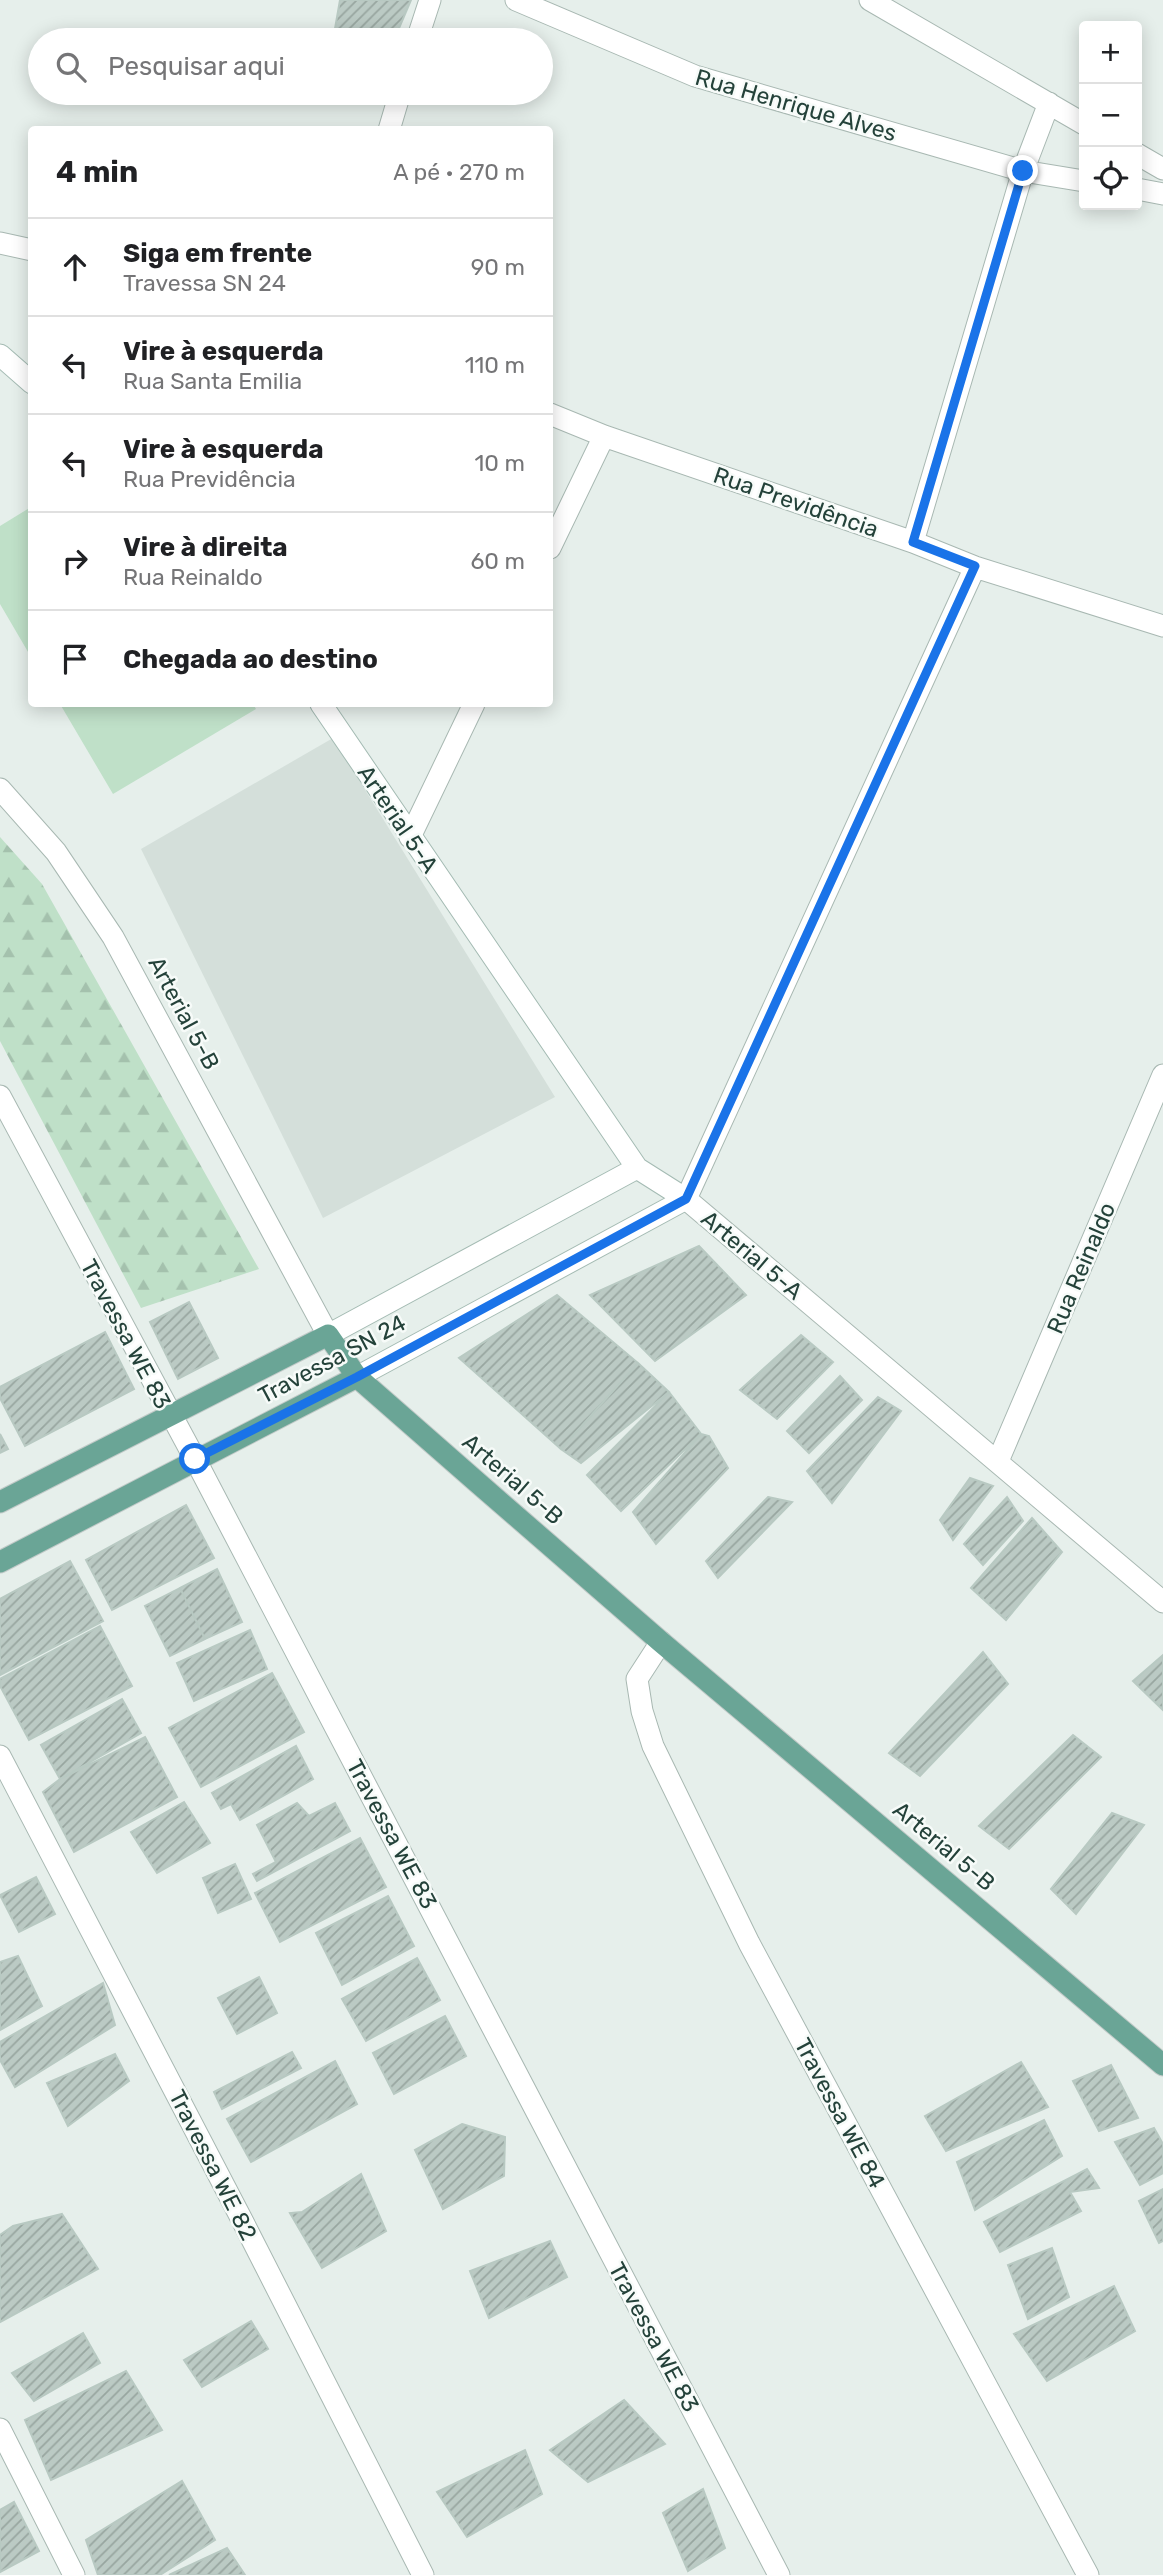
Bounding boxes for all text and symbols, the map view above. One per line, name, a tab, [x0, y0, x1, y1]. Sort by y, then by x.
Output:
map controls	[1079, 21, 1142, 210]
button: +	[1079, 21, 1142, 84]
search box	[28, 28, 553, 105]
icon: search	[52, 48, 90, 86]
text: Pesquisar aqui	[108, 51, 285, 82]
street label: Rua Henrique Alves	[692, 63, 900, 147]
button: −	[1079, 84, 1142, 147]
button: locate	[1079, 147, 1142, 210]
text: 4 min	[56, 154, 138, 190]
route end	[1007, 155, 1038, 186]
text: A pé · 270 m	[393, 158, 525, 186]
text: Siga em frente	[123, 238, 312, 269]
icon: ahead	[56, 248, 94, 286]
text: 90 m	[471, 253, 525, 281]
text: Travessa SN 24	[123, 269, 286, 297]
text: Vire à esquerda	[123, 336, 324, 367]
icon: left	[56, 346, 94, 384]
text: 110 m	[465, 351, 525, 379]
text: Rua Santa Emilia	[123, 367, 302, 395]
text: Vire à esquerda	[123, 434, 324, 465]
icon: left	[56, 444, 94, 482]
text: 10 m	[474, 449, 525, 477]
street label: Rua Previdência	[710, 461, 882, 543]
text: Rua Previdência	[123, 465, 296, 493]
text: Vire à direita	[123, 532, 288, 563]
icon: right	[56, 542, 94, 580]
text: 60 m	[470, 547, 525, 575]
text: Rua Reinaldo	[123, 563, 263, 591]
icon: arrive	[56, 640, 94, 678]
text: Chegada ao destino	[123, 644, 378, 675]
street label: Arterial 5-A	[352, 760, 444, 878]
street label: Arterial 5-B	[142, 952, 226, 1074]
street label: Rua Reinaldo	[1041, 1198, 1121, 1338]
street label: Arterial 5-A	[696, 1204, 808, 1306]
street label: Travessa WE 83	[75, 1254, 177, 1414]
street label: Travessa SN 24	[253, 1308, 411, 1410]
street label: Arterial 5-B	[457, 1428, 569, 1530]
route start	[179, 1443, 210, 1474]
street label: Travessa WE 83	[341, 1754, 443, 1914]
street label: Arterial 5-B	[887, 1795, 1001, 1897]
street label: Travessa WE 84	[789, 2033, 891, 2193]
street label: Travessa WE 82	[163, 2085, 263, 2245]
street label: Travessa WE 83	[603, 2257, 705, 2417]

